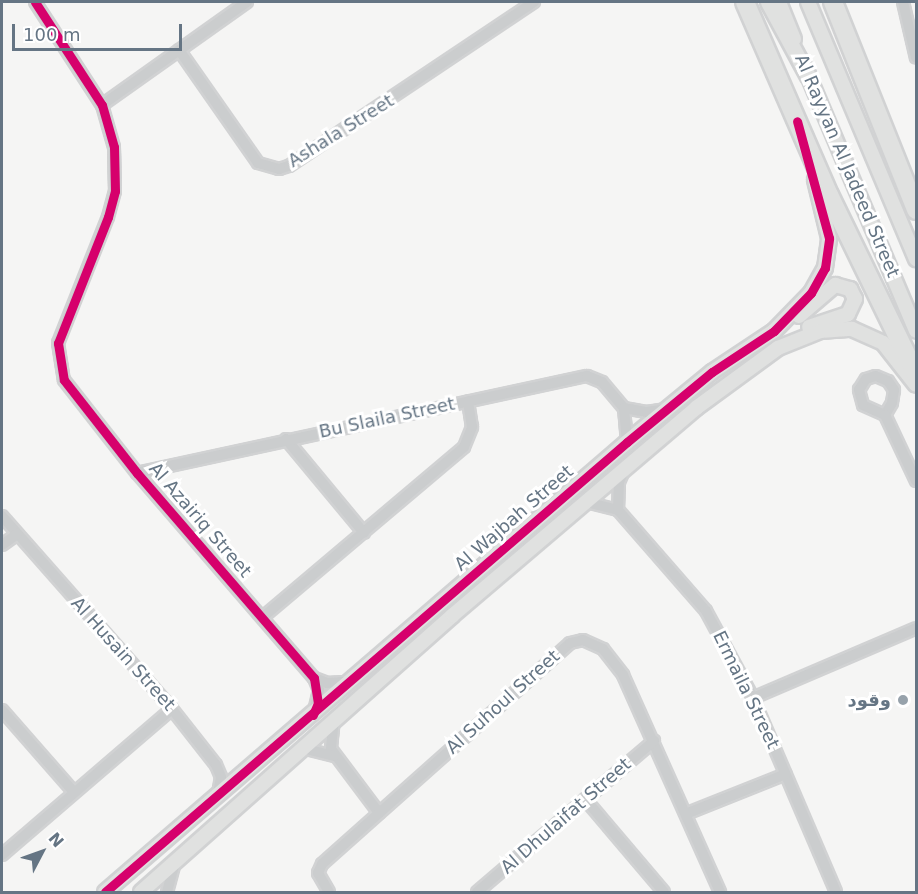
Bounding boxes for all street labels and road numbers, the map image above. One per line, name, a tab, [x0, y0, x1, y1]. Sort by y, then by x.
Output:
street label: Al Rayyan Al Jadeed Street	[790, 51, 904, 281]
street label: Ashala Street	[284, 90, 398, 172]
street label: Bu Slaila Street	[317, 393, 457, 443]
street label: Al Azairiq Street	[144, 458, 256, 582]
street label: Al Wajbah Street	[450, 461, 578, 575]
street label: Al Husain Street	[66, 593, 180, 715]
street label: Ermaila Street	[708, 628, 784, 752]
street label: Al Suhoul Street	[442, 645, 564, 759]
street label: Al Dhulaifat Street	[496, 754, 636, 878]

